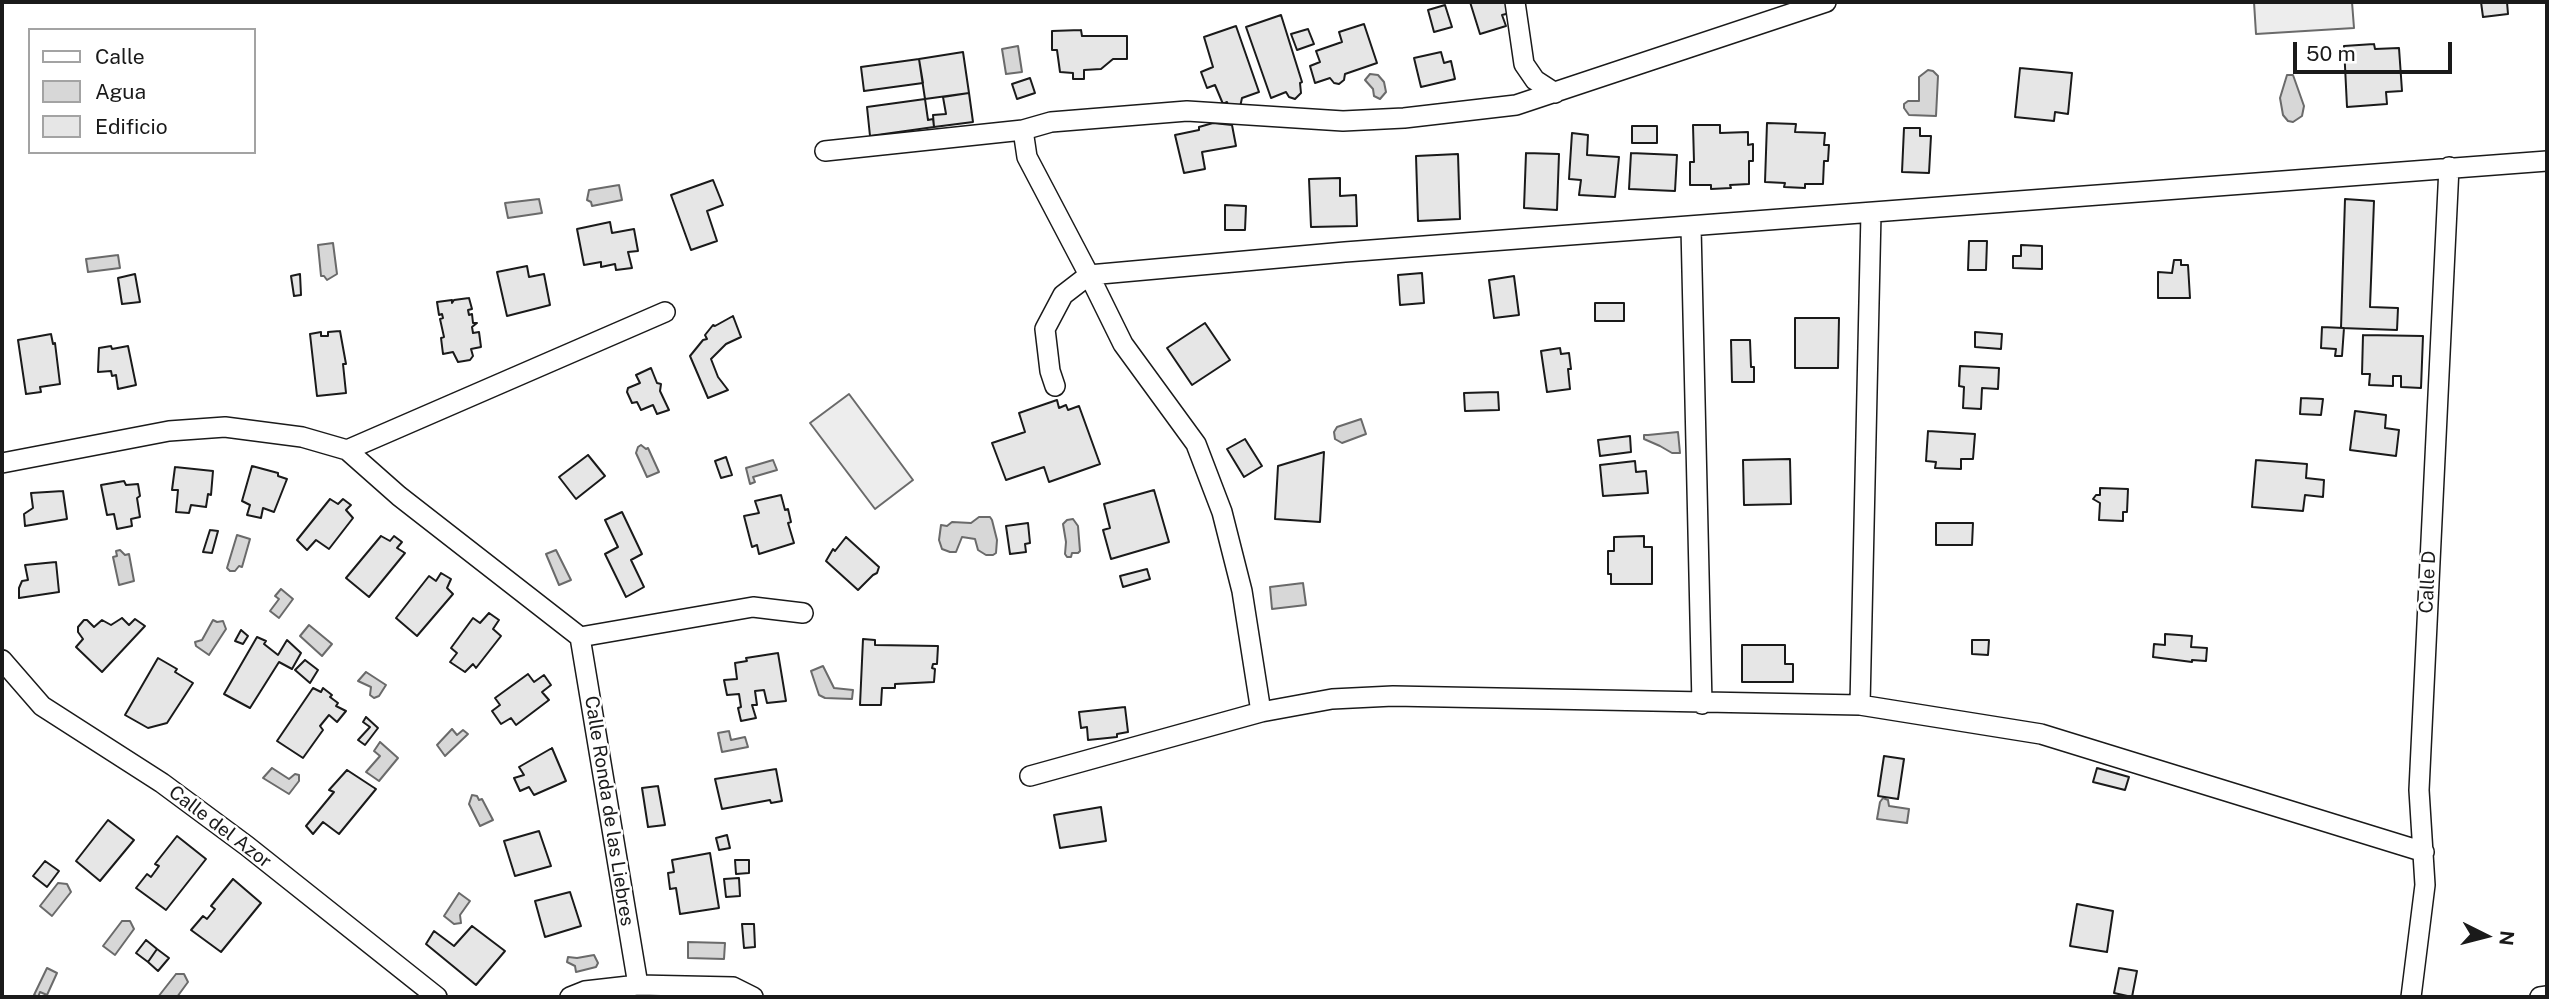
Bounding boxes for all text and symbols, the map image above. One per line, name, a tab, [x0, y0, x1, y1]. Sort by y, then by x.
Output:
legend	[28, 28, 256, 154]
scale bar	[2297, 28, 2456, 72]
text: 50 m	[2306, 41, 2356, 66]
text: Calle	[95, 44, 145, 69]
text: Agua	[95, 79, 146, 104]
text: Edificio	[95, 114, 168, 139]
street label: Calle D	[2415, 550, 2441, 614]
street label: Calle Ronda de las Liebres	[580, 694, 638, 928]
street label: Calle del Azor	[164, 781, 276, 873]
north arrow	[2451, 901, 2521, 971]
text: N	[2495, 930, 2519, 947]

